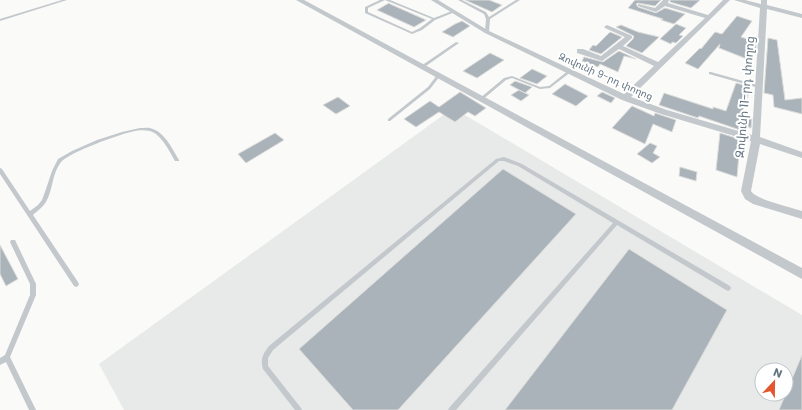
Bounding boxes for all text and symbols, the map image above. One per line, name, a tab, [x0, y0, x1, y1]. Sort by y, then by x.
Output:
street label: Զովունի 11-րդ փողոց	[731, 35, 758, 159]
street label: Զովունի 9-րդ փողոց	[556, 49, 655, 104]
north arrow	[754, 362, 794, 402]
text: N	[771, 364, 785, 382]

